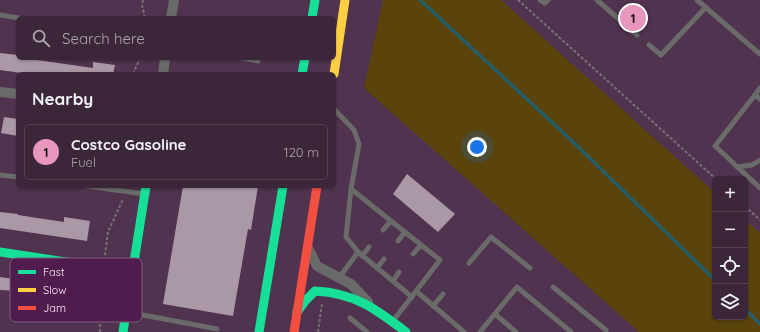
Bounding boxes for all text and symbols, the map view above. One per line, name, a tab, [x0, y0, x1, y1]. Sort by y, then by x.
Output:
pin: 1	[620, 3, 646, 33]
search box	[16, 16, 336, 60]
icon: search	[30, 27, 52, 49]
text: Search here	[62, 29, 145, 48]
text: Nearby	[32, 88, 93, 109]
text: Costco Gasoline	[71, 135, 186, 154]
your location	[467, 137, 487, 157]
text: 1	[43, 144, 49, 160]
text: 120 m	[284, 144, 319, 160]
text: Fuel	[71, 154, 96, 170]
map controls	[712, 176, 748, 320]
button: +	[712, 176, 748, 212]
button: −	[712, 212, 748, 248]
button: locate	[712, 248, 748, 284]
legend	[10, 258, 142, 322]
text: Fast	[43, 265, 65, 279]
text: Slow	[43, 283, 67, 297]
button: layers	[712, 284, 748, 320]
text: Jam	[43, 301, 66, 315]

